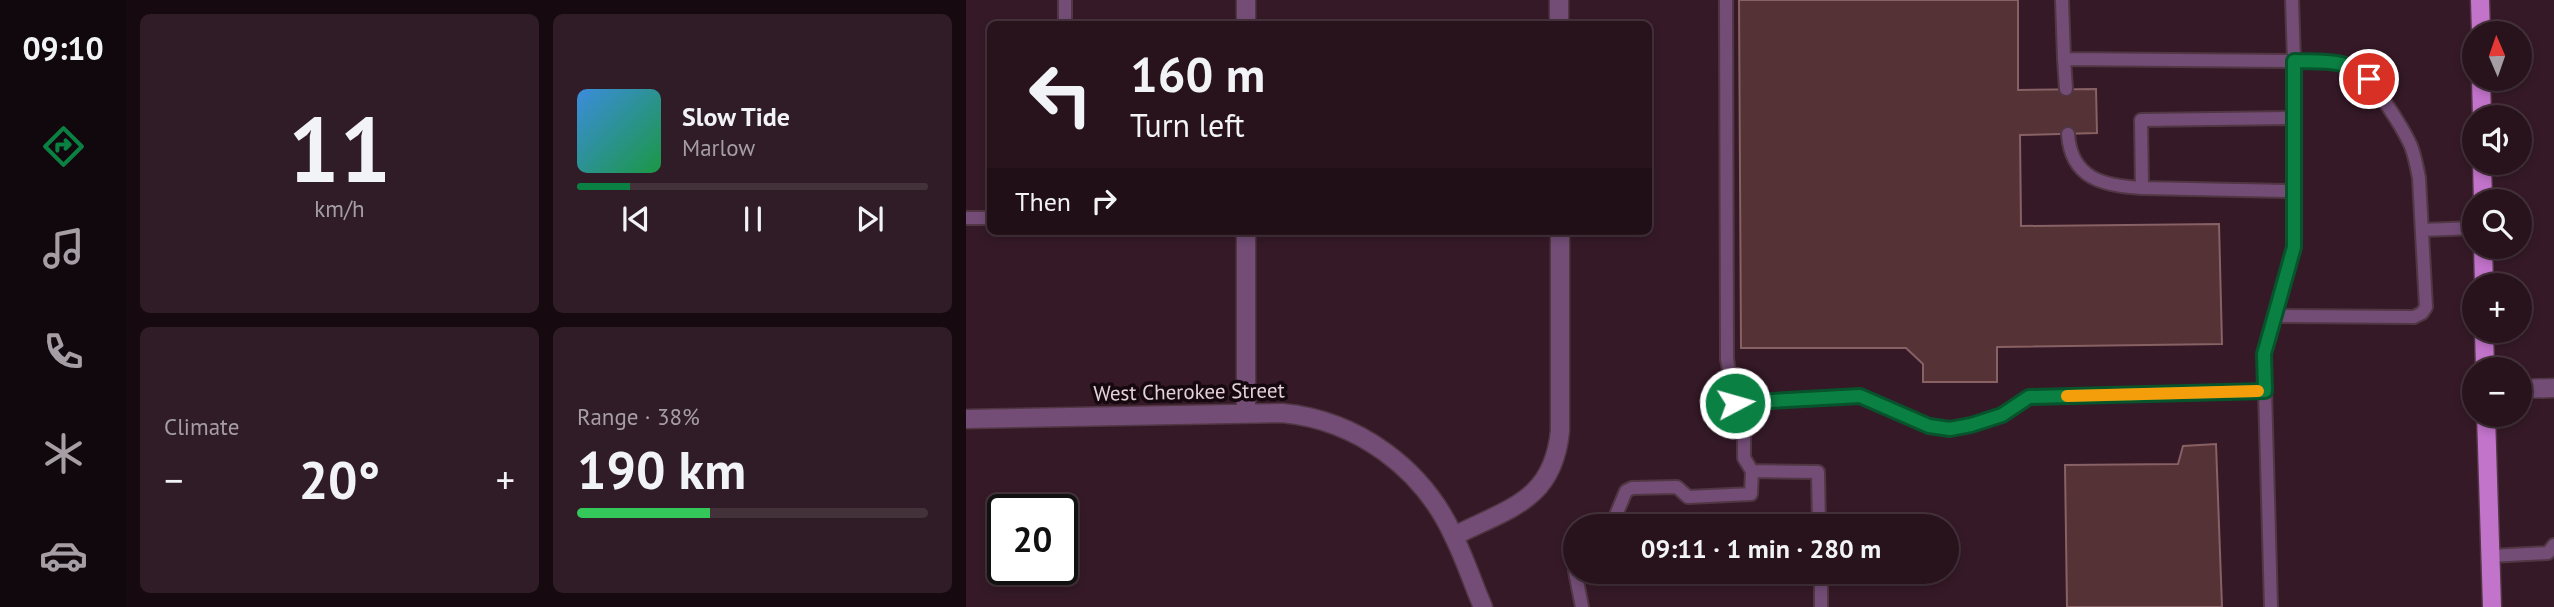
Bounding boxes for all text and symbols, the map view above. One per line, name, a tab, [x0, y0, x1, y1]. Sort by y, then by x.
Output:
north arrow	[2462, 21, 2532, 91]
map controls	[2462, 21, 2532, 427]
text: 09:10	[22, 27, 104, 69]
text: 160 m	[1130, 42, 1265, 106]
icon: left	[1015, 49, 1106, 140]
pin	[2339, 49, 2399, 109]
icon: arrive	[2350, 60, 2388, 98]
text: 11	[288, 89, 391, 207]
text: Slow Tide	[682, 100, 790, 133]
text: Turn left	[1130, 104, 1245, 146]
button: sound	[2462, 105, 2532, 175]
icon: directions	[39, 122, 88, 171]
text: Marlow	[682, 133, 755, 162]
icon: right	[1085, 182, 1123, 220]
text: Then	[1015, 185, 1071, 218]
button: search	[2462, 189, 2532, 259]
text: km/h	[314, 194, 365, 223]
icon: previous	[617, 200, 655, 238]
icon: pause	[734, 200, 772, 238]
icon: next	[851, 200, 889, 238]
icon: music	[39, 224, 88, 273]
button: +	[2462, 273, 2532, 343]
icon: phone	[39, 327, 88, 376]
button: −	[2462, 357, 2532, 427]
position arrow	[1698, 366, 1772, 440]
street label: West Cherokee Street	[1093, 376, 1285, 407]
text: Range · 38%	[577, 402, 700, 431]
text: Climate	[164, 412, 239, 441]
icon: climate	[39, 429, 88, 478]
text: 190 km	[577, 436, 746, 503]
text: 20°	[299, 446, 380, 513]
text: −	[164, 455, 183, 504]
text: +	[496, 455, 515, 504]
speed limit sign: 20	[987, 494, 1078, 585]
icon: car	[39, 531, 88, 580]
text: 09:11 · 1 min · 280 m	[1641, 532, 1881, 565]

